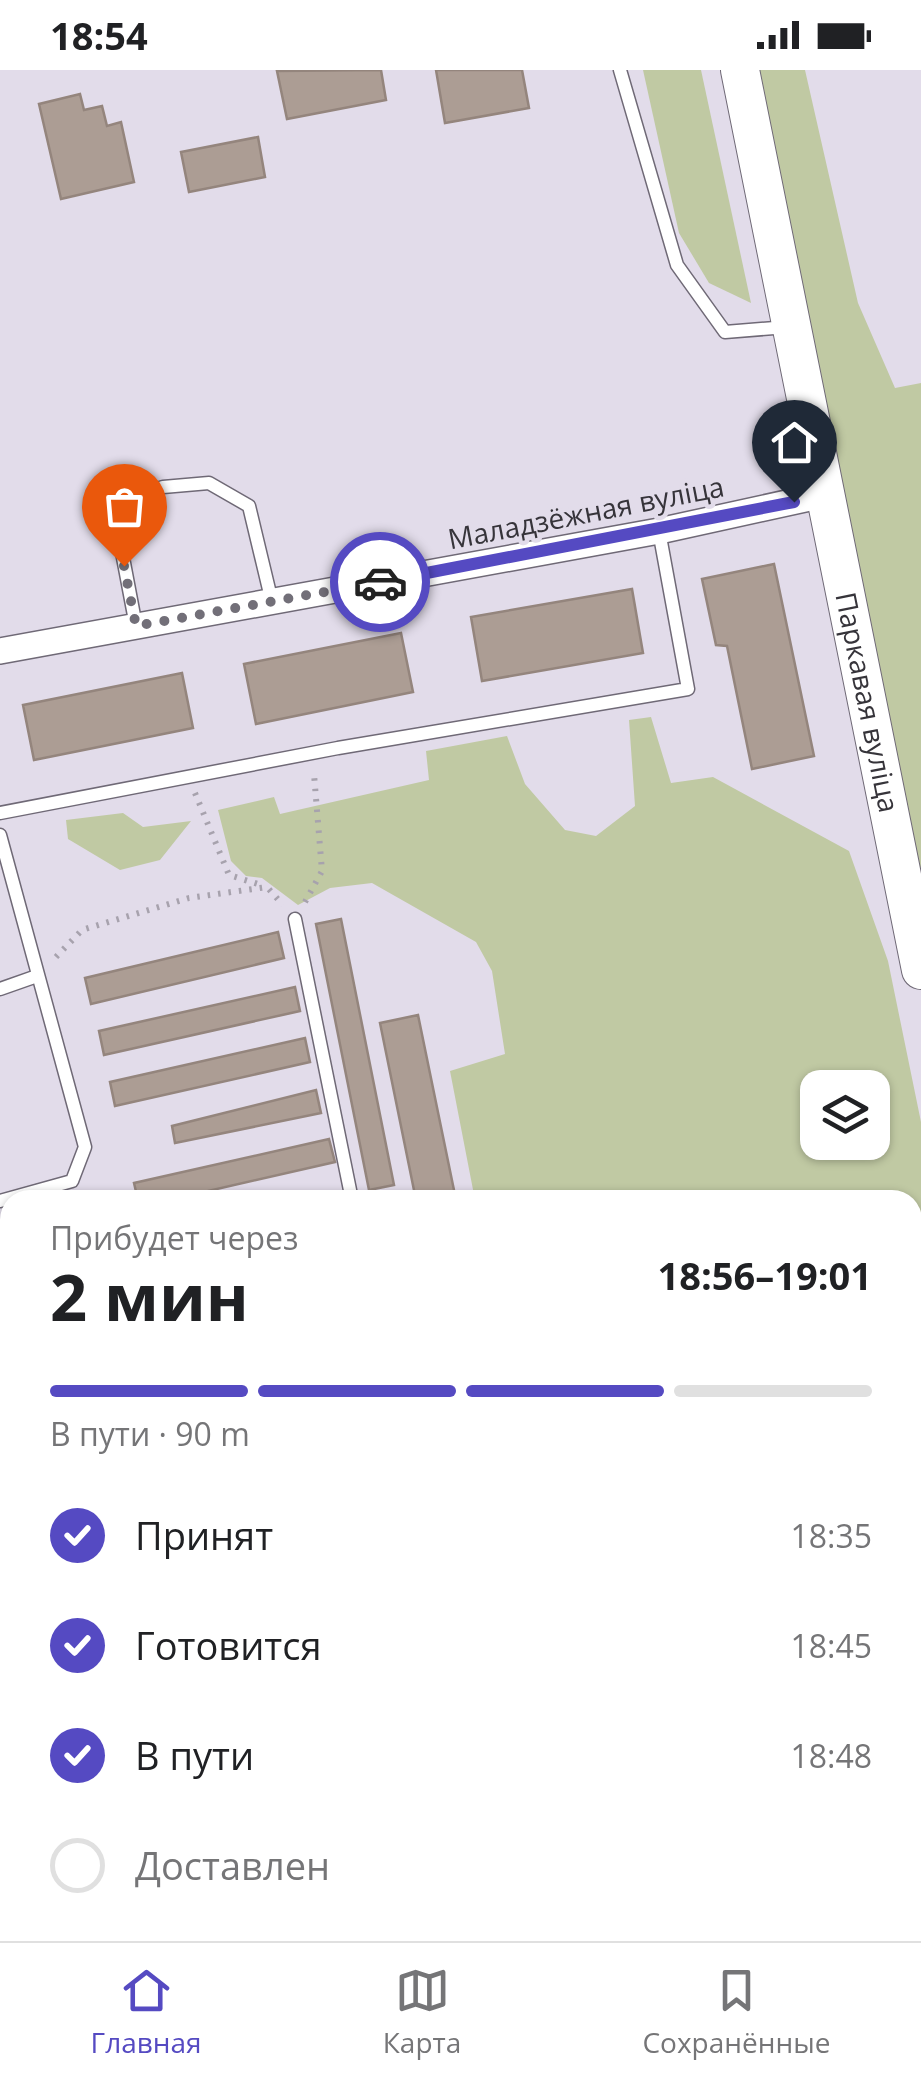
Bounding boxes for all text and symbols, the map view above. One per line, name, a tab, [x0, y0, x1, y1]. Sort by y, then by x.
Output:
text: 18:54	[50, 9, 148, 61]
pin	[752, 400, 837, 503]
icon: home	[767, 415, 822, 470]
pin	[82, 464, 167, 567]
street label: Маладзёжная вуліца	[444, 467, 727, 557]
icon: bag	[97, 479, 152, 534]
courier	[330, 532, 430, 632]
icon: car	[353, 555, 408, 610]
street label: Паркавая вуліца	[827, 589, 909, 816]
map controls	[800, 1070, 890, 1160]
button: layers	[800, 1070, 890, 1160]
text: Прибудет через	[50, 1216, 298, 1259]
text: 18:56–19:01	[658, 1249, 872, 1301]
text: 2 мин	[50, 1252, 249, 1340]
text: В пути · 90 m	[50, 1412, 250, 1455]
icon: check	[50, 1508, 105, 1563]
text: Принят	[135, 1509, 273, 1561]
text: 18:35	[790, 1514, 872, 1557]
icon: check	[50, 1618, 105, 1673]
text: Готовится	[135, 1619, 321, 1671]
text: 18:45	[790, 1624, 872, 1667]
icon: check	[50, 1728, 105, 1783]
text: В пути	[135, 1729, 254, 1781]
text: 18:48	[790, 1734, 872, 1777]
text: Доставлен	[135, 1839, 330, 1891]
tab: Главная	[91, 1963, 202, 2061]
tab: Карта	[383, 1963, 461, 2061]
tab: Сохранённые	[642, 1963, 830, 2061]

